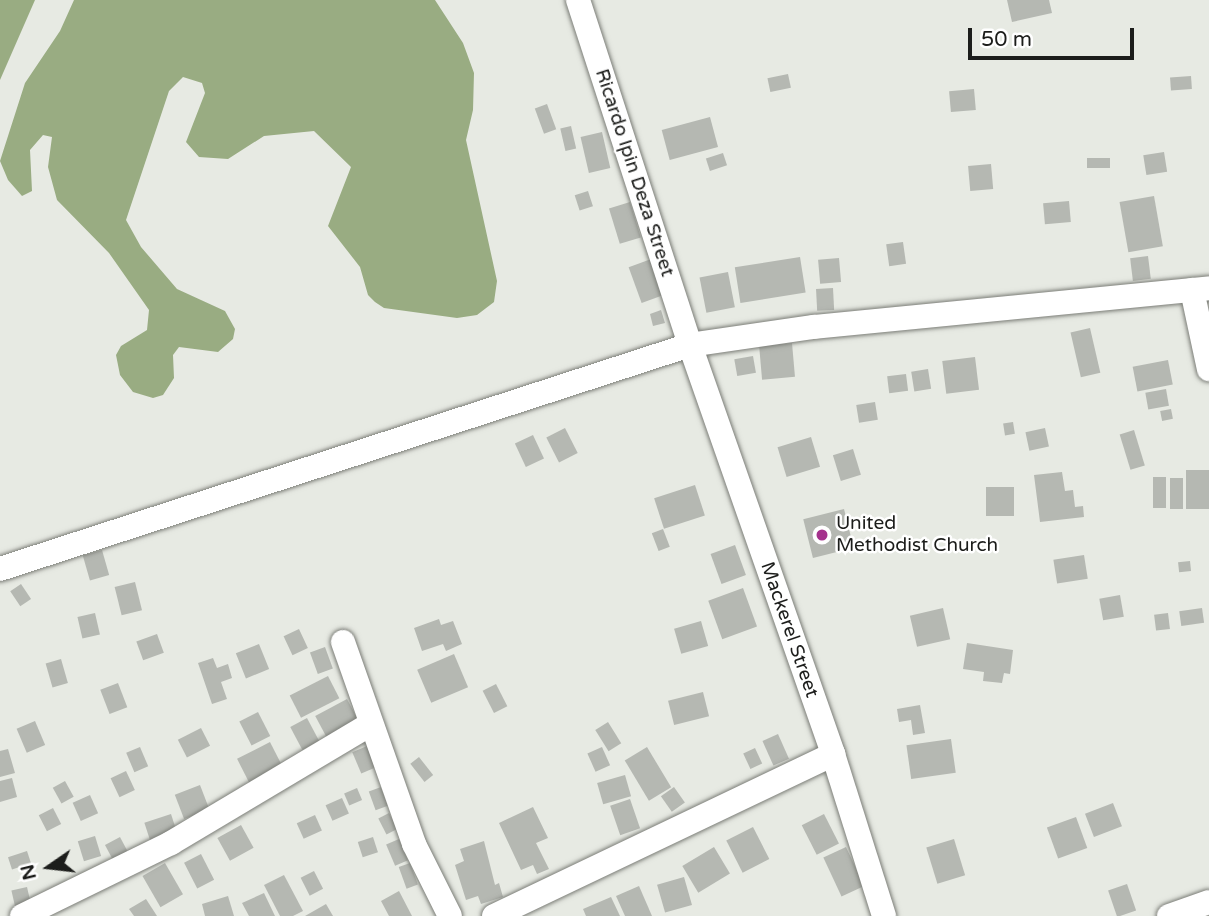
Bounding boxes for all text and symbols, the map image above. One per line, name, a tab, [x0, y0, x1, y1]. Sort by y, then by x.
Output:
scale bar	[971, 14, 1137, 58]
text: 50 m	[981, 27, 1032, 52]
street label: Ricardo Ipin Deza Street	[590, 66, 678, 280]
place label: United Methodist Church	[836, 513, 998, 557]
marker: United Methodist Church	[814, 527, 830, 543]
street label: Mackerel Street	[755, 559, 823, 701]
north arrow	[14, 832, 84, 902]
text: N	[16, 862, 41, 882]

